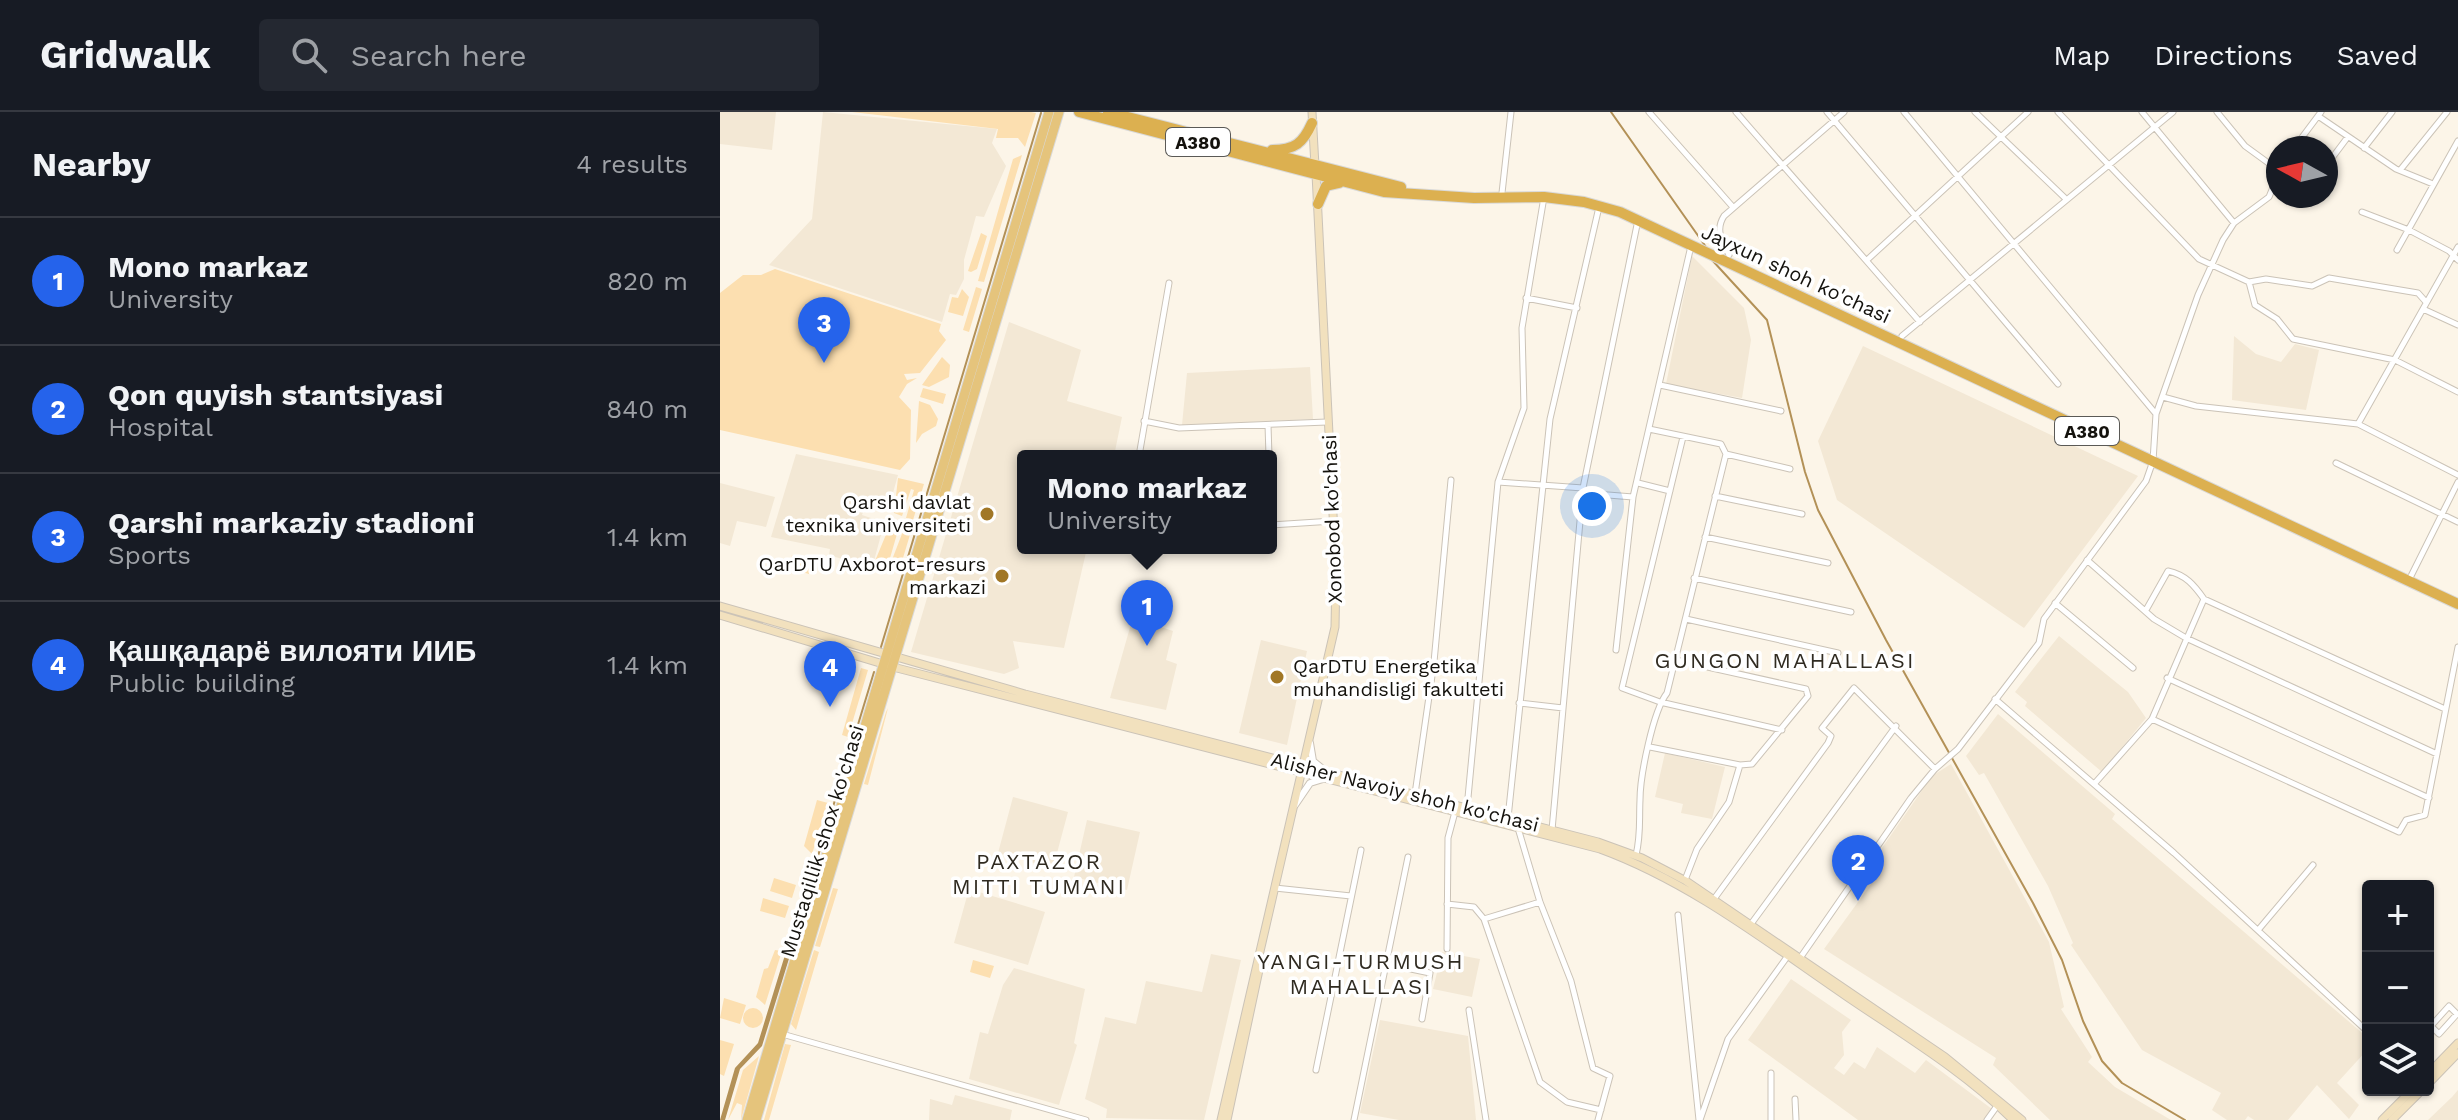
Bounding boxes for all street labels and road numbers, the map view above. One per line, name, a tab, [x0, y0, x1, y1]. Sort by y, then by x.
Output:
road number: A380	[1166, 128, 1230, 156]
street label: Jayxun shoh ko'chasi	[1698, 220, 1894, 328]
road number: A380	[2055, 417, 2119, 445]
street label: Xonobod ko'chasi	[1317, 434, 1347, 604]
street label: Mustaqillik shox ko'chasi	[775, 722, 869, 960]
street label: Alisher Navoiy shoh ko'chasi	[1269, 747, 1541, 837]

